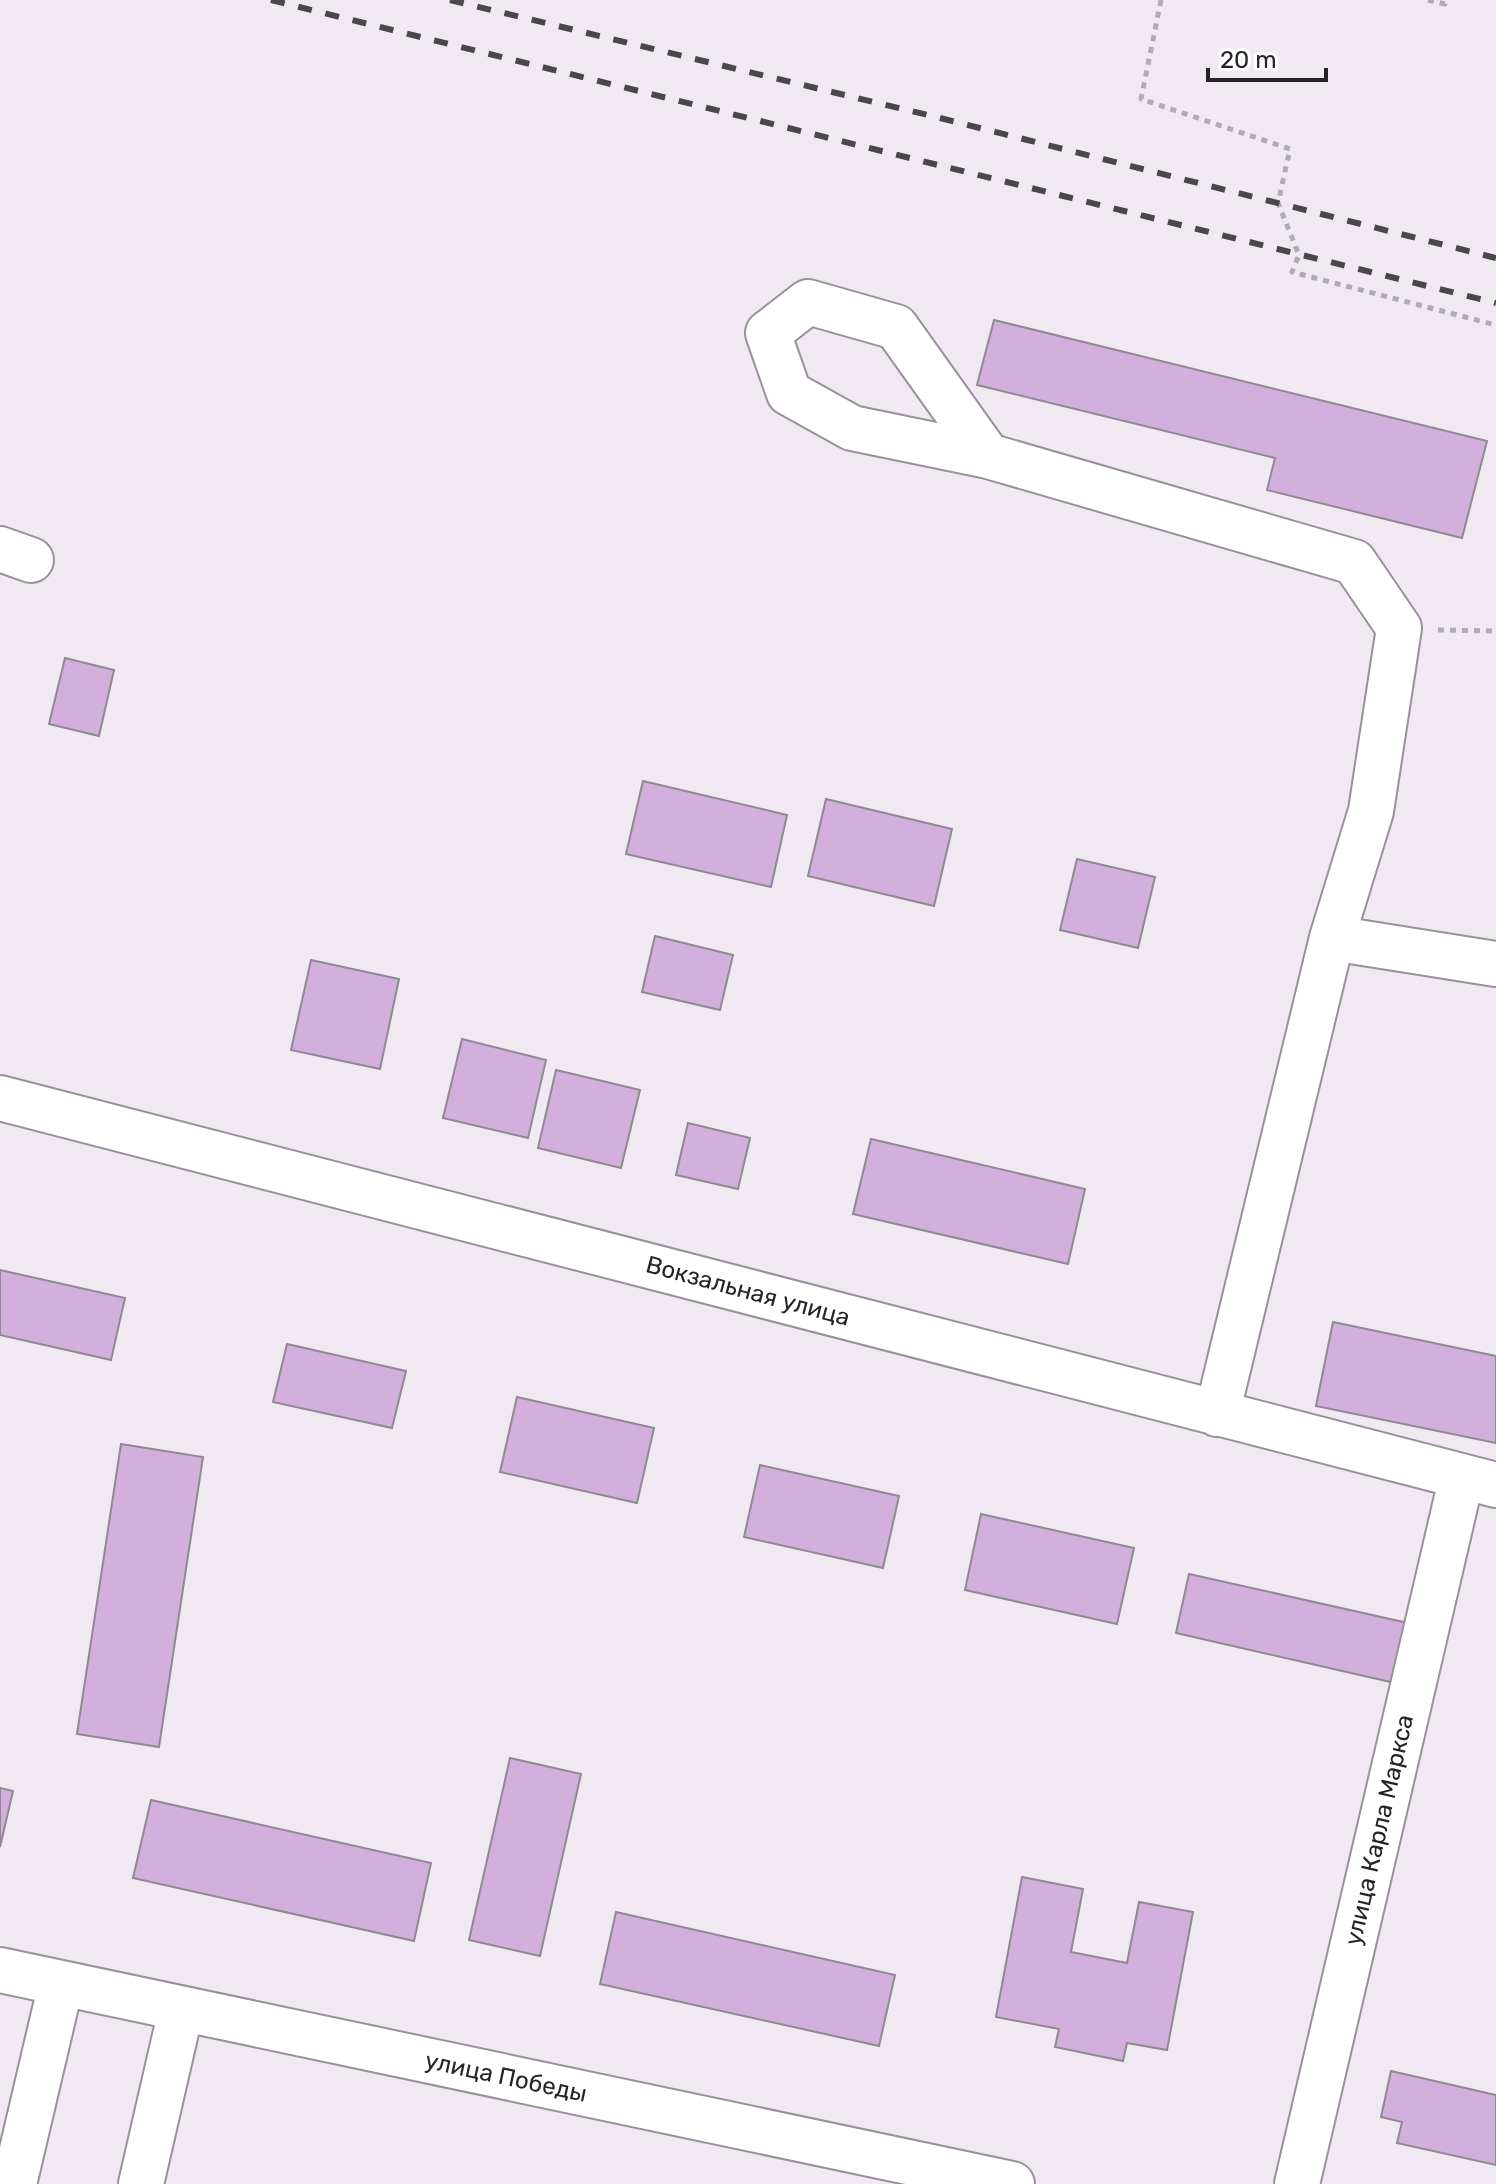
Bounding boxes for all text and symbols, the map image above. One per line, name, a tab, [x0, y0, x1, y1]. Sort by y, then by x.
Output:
scale bar	[1208, 32, 1326, 82]
text: 20 m	[1220, 46, 1277, 74]
street label: Вокзальная улица	[643, 1250, 853, 1332]
street label: улица Карла Маркса	[1339, 1712, 1419, 1948]
street label: улица Победы	[423, 2046, 589, 2108]

